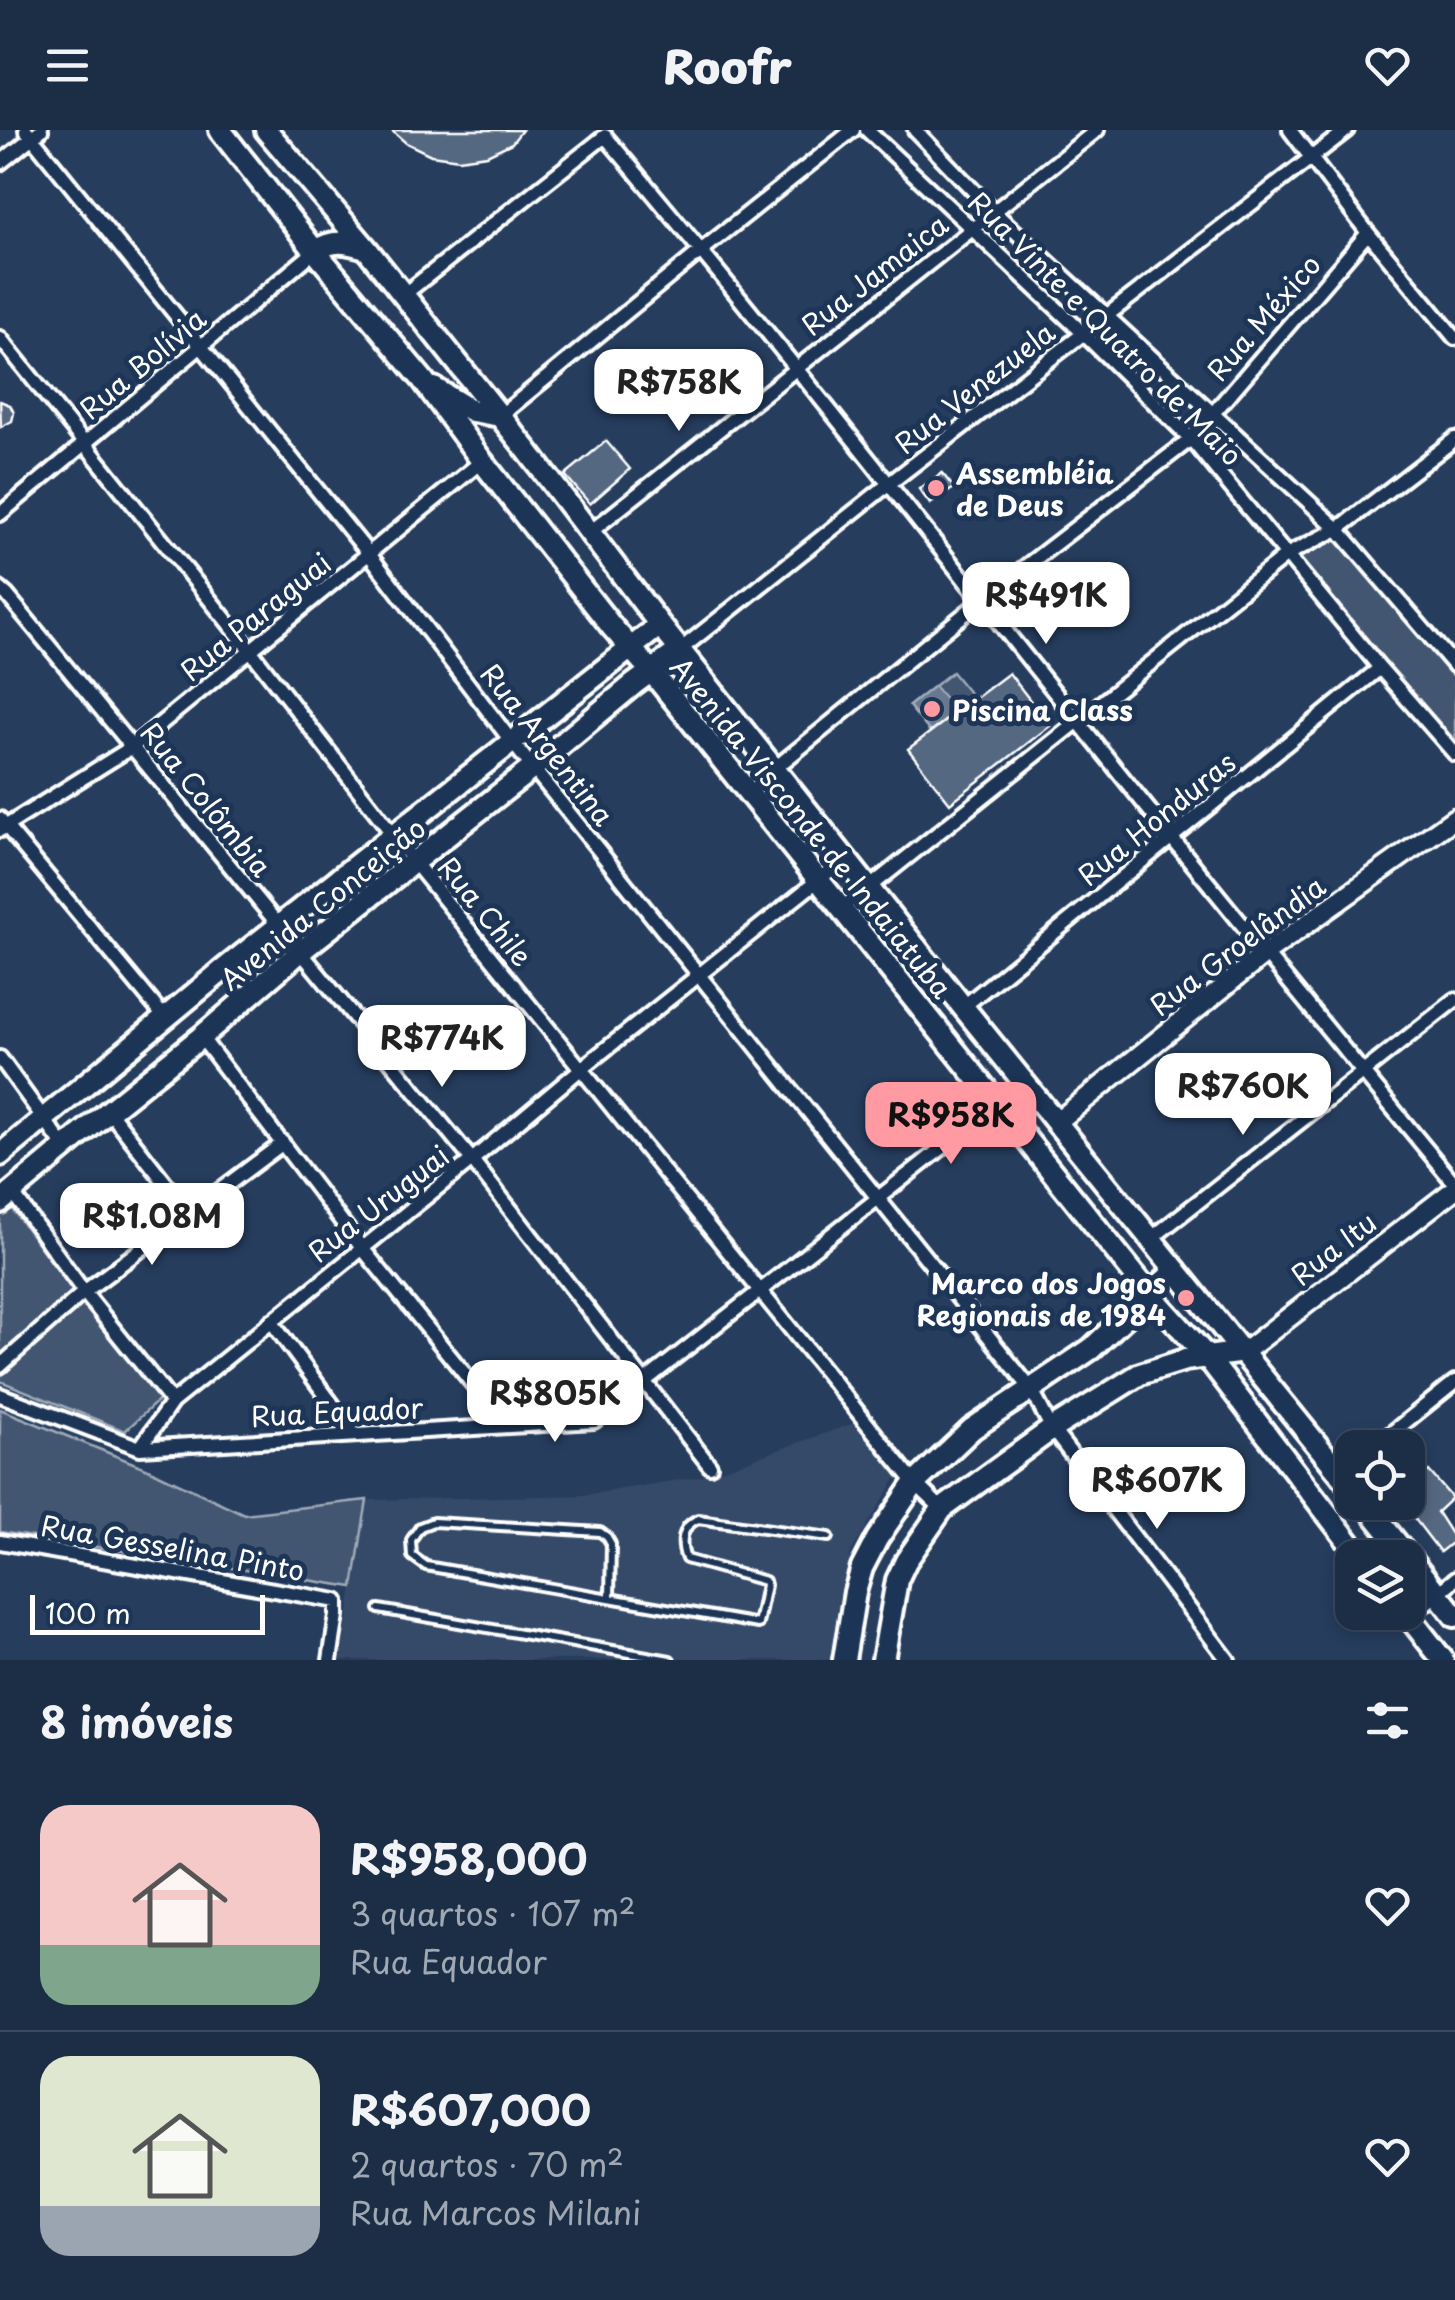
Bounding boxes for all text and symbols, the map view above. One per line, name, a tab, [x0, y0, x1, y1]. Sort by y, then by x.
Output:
text: Roofr	[663, 31, 792, 99]
icon: menu	[40, 38, 95, 93]
icon: heart	[1360, 38, 1415, 93]
street label: Rua Vinte e Quatro de Maio	[959, 181, 1253, 475]
street label: Rua Jamaica	[791, 203, 957, 345]
street label: Rua México	[1196, 244, 1330, 390]
street label: Rua Bolívia	[69, 297, 215, 429]
street label: Rua Venezuela	[885, 310, 1064, 463]
pin: R$758K	[598, 349, 760, 434]
text: R$758K	[616, 357, 742, 405]
place label: Assembléia de Deus	[955, 451, 1114, 526]
marker: Assembléia de Deus	[925, 477, 947, 499]
street label: Rua Paraguai	[170, 542, 340, 690]
pin: R$491K	[965, 562, 1127, 647]
text: R$491K	[984, 570, 1108, 618]
street label: Avenida Visconde de Indaiatuba	[661, 647, 964, 1007]
street label: Rua Argentina	[471, 654, 625, 835]
place label: Piscina Class	[952, 688, 1133, 731]
marker: Piscina Class	[921, 698, 943, 720]
street label: Rua Colômbia	[131, 712, 283, 886]
street label: Rua Honduras	[1068, 741, 1244, 895]
street label: Avenida Conceição	[210, 806, 434, 1000]
street label: Rua Chile	[428, 847, 544, 975]
street label: Rua Groelândia	[1140, 864, 1334, 1025]
pin: R$774K	[361, 1005, 523, 1090]
text: R$774K	[380, 1013, 504, 1061]
pin: R$760K	[1162, 1053, 1324, 1138]
text: R$760K	[1177, 1061, 1309, 1109]
pin: R$958K	[870, 1082, 1032, 1167]
text: R$958K	[887, 1090, 1015, 1138]
street label: Rua Uruguai	[298, 1134, 458, 1272]
pin: R$1.08M	[60, 1183, 244, 1268]
text: R$1.08M	[82, 1191, 222, 1239]
street label: Rua Itu	[1281, 1201, 1385, 1295]
place label: Marco dos Jogos Regionais de 1984	[917, 1261, 1166, 1336]
marker: Marco dos Jogos Regionais de 1984	[1175, 1287, 1197, 1309]
pin: R$805K	[474, 1360, 636, 1445]
text: R$805K	[489, 1368, 621, 1416]
street label: Rua Equador	[250, 1385, 424, 1437]
map controls	[1335, 1430, 1425, 1630]
button: locate	[1335, 1430, 1425, 1520]
pin: R$607K	[1076, 1447, 1238, 1532]
text: R$607K	[1091, 1455, 1223, 1503]
street label: Rua Gesselina Pinto	[38, 1503, 308, 1591]
button: layers	[1335, 1540, 1425, 1630]
scale bar	[30, 1590, 265, 1634]
text: 100 m	[45, 1591, 131, 1634]
text: 8 imóveis	[40, 1689, 233, 1752]
icon: filters	[1360, 1693, 1415, 1748]
text: R$958,000	[350, 1826, 588, 1889]
icon: home	[120, 1845, 240, 1965]
icon: heart	[1360, 1878, 1415, 1933]
text: 3 quartos · 107 m²	[350, 1889, 636, 1937]
text: Rua Equador	[350, 1937, 547, 1985]
text: R$607,000	[350, 2077, 591, 2140]
icon: home	[120, 2096, 240, 2216]
icon: heart	[1360, 2129, 1415, 2184]
text: 2 quartos · 70 m²	[350, 2140, 624, 2188]
text: Rua Marcos Milani	[350, 2188, 641, 2236]

